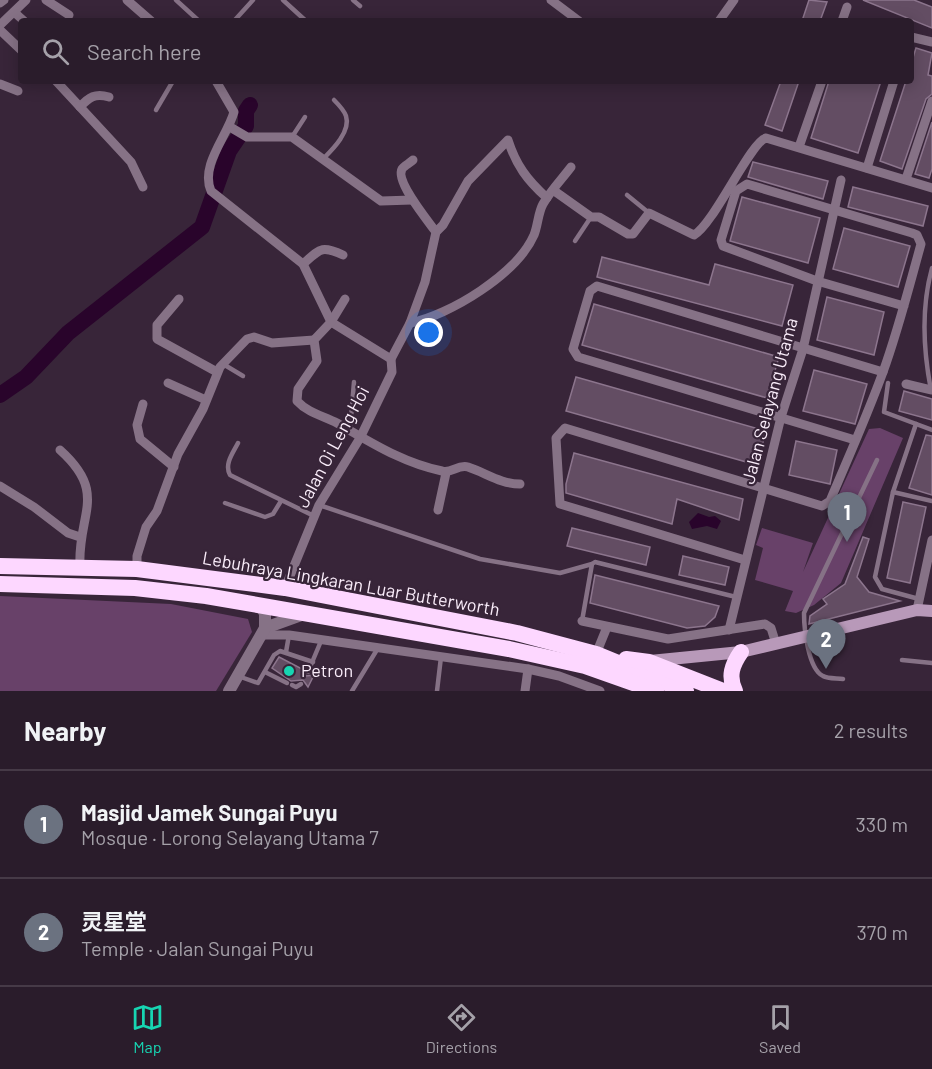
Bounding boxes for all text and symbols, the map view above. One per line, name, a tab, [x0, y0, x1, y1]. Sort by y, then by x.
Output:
search box	[18, 18, 914, 84]
icon: search	[39, 35, 72, 68]
text: Search here	[87, 38, 201, 64]
street label: Jalan Selayang Utama	[736, 315, 802, 486]
your location	[414, 318, 443, 347]
street label: Jalan Oi Leng Hoi	[291, 382, 373, 511]
pin: 1	[828, 492, 866, 542]
street label: Lebuhraya Lingkaran Luar Butterworth	[201, 546, 502, 620]
pin: 2	[806, 620, 846, 669]
place label: Petron	[301, 659, 353, 681]
marker: Petron	[282, 664, 296, 678]
text: Nearby	[24, 715, 106, 746]
text: 2 results	[834, 718, 908, 742]
text: Masjid Jamek Sungai Puyu	[81, 799, 338, 825]
text: 1	[40, 812, 47, 836]
text: 330 m	[856, 812, 908, 836]
text: Mosque · Lorong Selayang Utama 7	[81, 825, 379, 849]
text: 灵星堂	[81, 908, 147, 934]
text: 2	[38, 920, 49, 944]
text: 370 m	[856, 920, 908, 944]
text: Temple · Jalan Sungai Puyu	[81, 936, 314, 960]
tab: Map	[131, 1001, 164, 1056]
tab: Directions	[426, 1001, 497, 1056]
tab: Saved	[759, 1001, 801, 1056]

